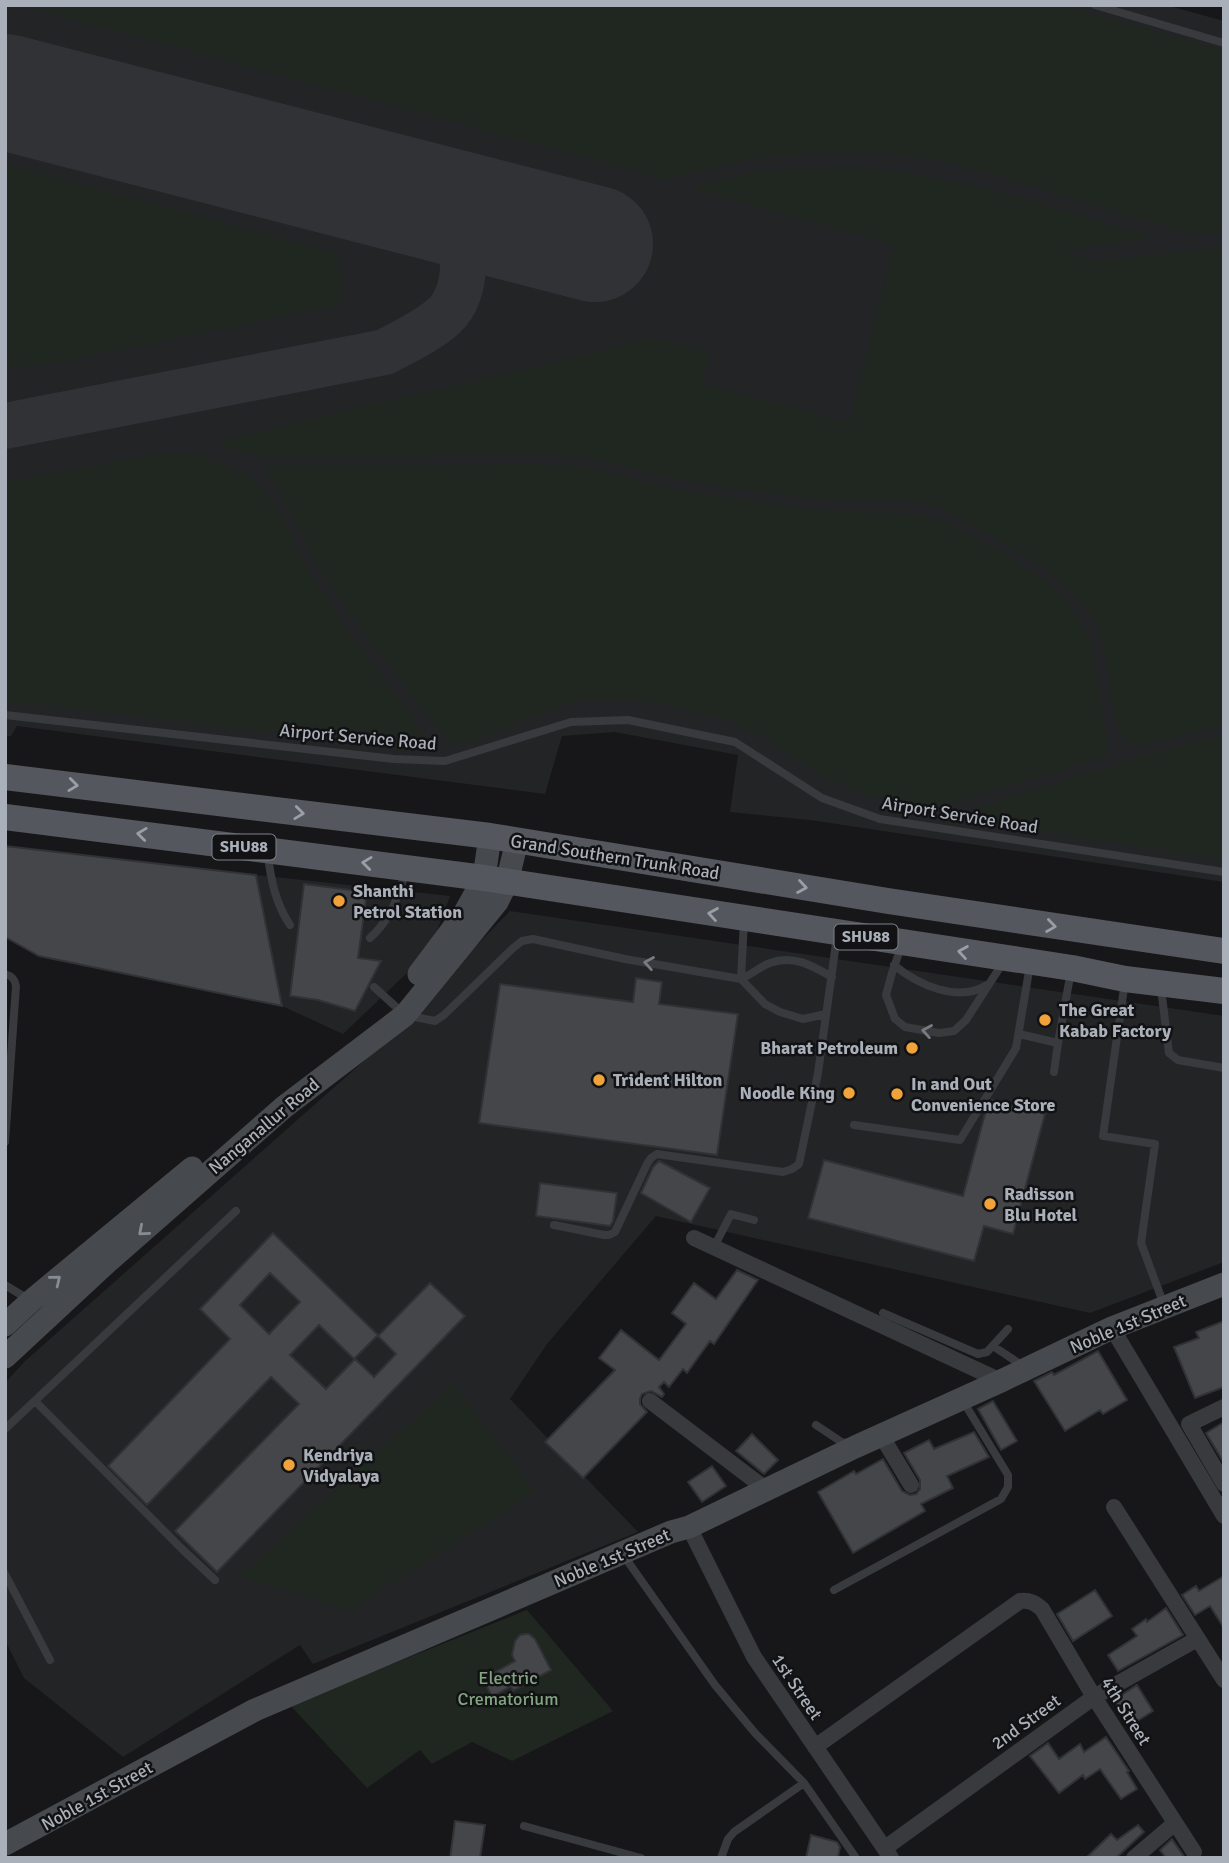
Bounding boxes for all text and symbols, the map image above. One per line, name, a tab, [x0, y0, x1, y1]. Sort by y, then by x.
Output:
street label: Airport Service Road	[279, 719, 437, 755]
one-way arrow	[67, 778, 79, 793]
street label: Airport Service Road	[880, 792, 1040, 838]
one-way arrow	[293, 805, 305, 820]
one-way arrow	[136, 827, 148, 842]
street label: Grand Southern Trunk Road	[509, 830, 721, 884]
road number: SHU88	[212, 834, 276, 860]
one-way arrow	[362, 856, 373, 871]
one-way arrow	[796, 879, 808, 894]
place label: Shanthi Petrol Station	[353, 880, 462, 923]
marker: Shanthi Petrol Station	[331, 893, 347, 909]
one-way arrow	[708, 907, 719, 922]
one-way arrow	[1045, 918, 1057, 933]
road number: SHU88	[834, 925, 898, 950]
one-way arrow	[957, 944, 968, 959]
one-way arrow	[643, 956, 655, 971]
place label: The Great Kabab Factory	[1059, 999, 1171, 1042]
marker: The Great Kabab Factory	[1037, 1012, 1053, 1028]
one-way arrow	[921, 1024, 933, 1039]
place label: Bharat Petroleum	[760, 1037, 898, 1059]
marker: Bharat Petroleum	[904, 1040, 920, 1056]
place label: Trident Hilton	[613, 1069, 723, 1091]
marker: Trident Hilton	[591, 1072, 607, 1088]
street label: Nanganallur Road	[204, 1073, 324, 1179]
place label: In and Out Convenience Store	[911, 1073, 1056, 1116]
place label: Noodle King	[740, 1082, 835, 1104]
marker: Noodle King	[841, 1085, 857, 1101]
marker: In and Out Convenience Store	[889, 1086, 905, 1102]
place label: Radisson Blu Hotel	[1004, 1183, 1078, 1226]
marker: Radisson Blu Hotel	[982, 1196, 998, 1212]
one-way arrow	[138, 1223, 151, 1235]
one-way arrow	[48, 1276, 61, 1288]
street label: Noble 1st Street	[1067, 1290, 1189, 1358]
place label: Kendriya Vidyalaya	[303, 1444, 380, 1487]
marker: Kendriya Vidyalaya	[281, 1457, 297, 1473]
street label: Noble 1st Street	[551, 1524, 673, 1592]
street label: 1st Street	[767, 1650, 827, 1724]
park label: Electric Crematorium	[458, 1667, 558, 1710]
street label: 4th Street	[1096, 1673, 1156, 1749]
street label: 2nd Street	[987, 1690, 1065, 1754]
street label: Noble 1st Street	[37, 1756, 157, 1836]

